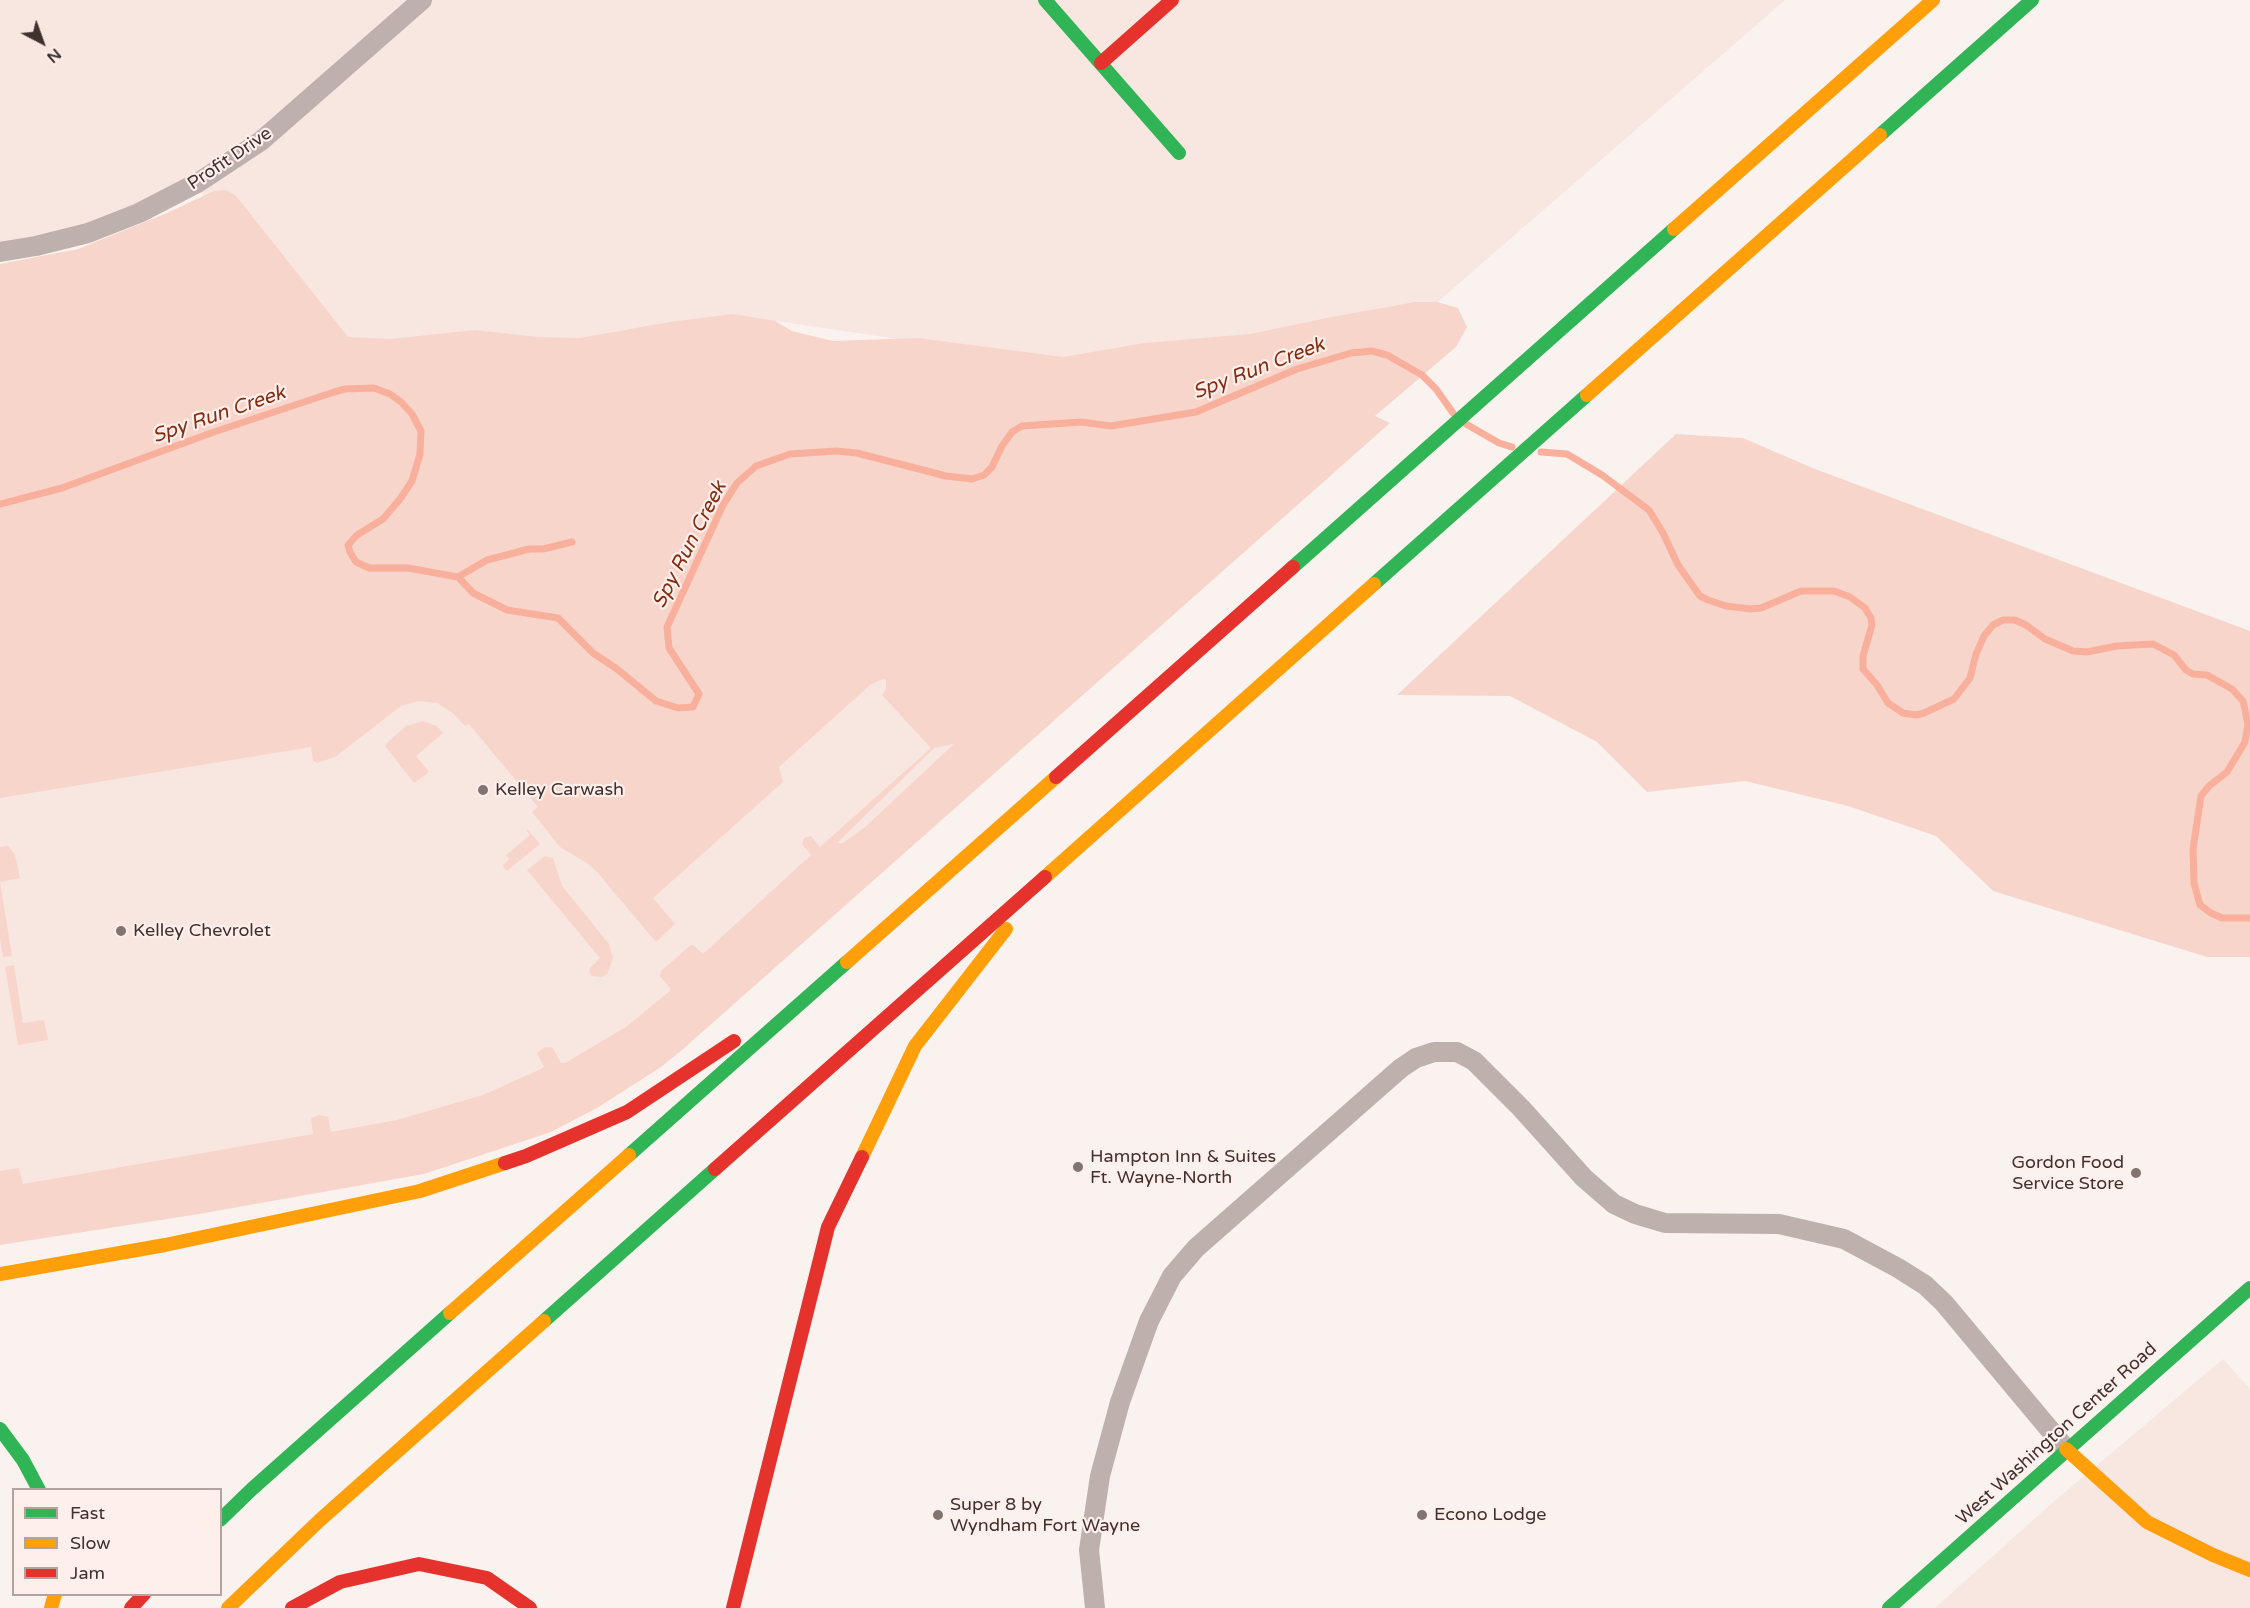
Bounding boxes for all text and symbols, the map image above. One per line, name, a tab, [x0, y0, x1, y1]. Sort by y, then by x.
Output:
north arrow	[12, 12, 72, 72]
text: N	[42, 44, 65, 67]
street label: Profit Drive	[184, 123, 276, 195]
water label: Spy Run Creek	[1190, 333, 1328, 405]
water label: Spy Run Creek	[149, 381, 289, 449]
water label: Spy Run Creek	[648, 478, 732, 612]
place label: Kelley Carwash	[495, 779, 624, 801]
marker: Kelley Carwash	[476, 783, 490, 797]
place label: Kelley Chevrolet	[133, 920, 271, 942]
marker: Kelley Chevrolet	[114, 924, 128, 938]
place label: Hampton Inn & Suites Ft. Wayne-North	[1090, 1146, 1276, 1188]
place label: Gordon Food Service Store	[2011, 1152, 2124, 1194]
marker: Hampton Inn & Suites Ft. Wayne-North	[1071, 1160, 1085, 1174]
marker: Gordon Food Service Store	[2129, 1166, 2143, 1180]
street label: West Washington Center Road	[1952, 1338, 2162, 1530]
legend	[12, 1488, 222, 1596]
place label: Super 8 by Wyndham Fort Wayne	[950, 1494, 1140, 1537]
text: Fast	[70, 1502, 105, 1524]
place label: Econo Lodge	[1434, 1504, 1546, 1526]
marker: Super 8 by Wyndham Fort Wayne	[931, 1508, 945, 1522]
marker: Econo Lodge	[1415, 1508, 1429, 1522]
text: Slow	[70, 1532, 111, 1554]
text: Jam	[70, 1562, 105, 1584]

